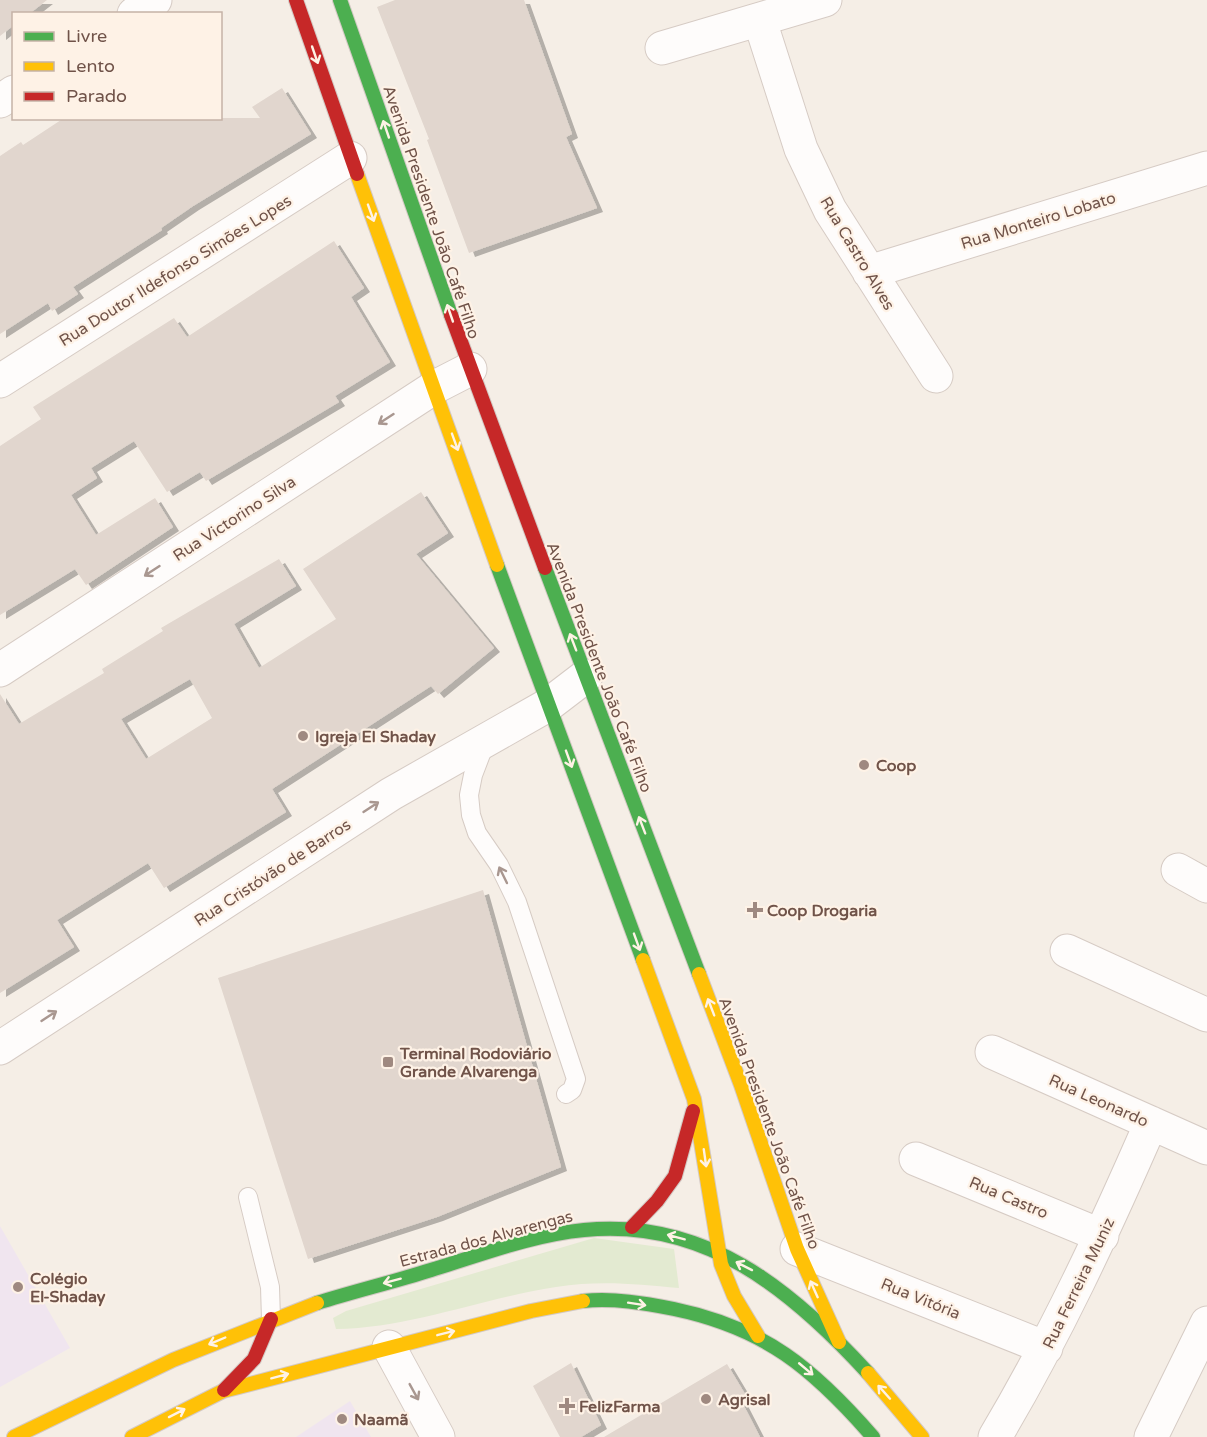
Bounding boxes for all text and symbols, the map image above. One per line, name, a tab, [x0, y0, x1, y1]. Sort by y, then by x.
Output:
legend	[12, 12, 222, 120]
text: Livre	[66, 25, 107, 47]
one-way arrow	[310, 45, 321, 64]
text: Lento	[66, 55, 115, 77]
street label: Avenida Presidente João Café Filho	[378, 83, 484, 342]
text: Parado	[66, 85, 127, 107]
one-way arrow	[379, 121, 390, 139]
street label: Rua Monteiro Lobato	[958, 188, 1118, 254]
street label: Rua Doutor Ildefonso Simões Lopes	[56, 191, 296, 351]
street label: Rua Castro Alves	[815, 193, 899, 314]
one-way arrow	[366, 204, 377, 222]
one-way arrow	[444, 305, 455, 323]
one-way arrow	[378, 414, 395, 426]
one-way arrow	[450, 433, 461, 451]
street label: Rua Victorino Silva	[169, 472, 300, 566]
street label: Avenida Presidente João Café Filho	[542, 539, 656, 795]
one-way arrow	[144, 565, 161, 577]
one-way arrow	[567, 634, 578, 652]
place label: Igreja El Shaday	[315, 727, 436, 747]
marker: Igreja El Shaday	[296, 729, 310, 743]
one-way arrow	[564, 750, 575, 768]
place label: Coop	[876, 756, 916, 776]
marker: Coop	[857, 758, 871, 772]
one-way arrow	[363, 801, 379, 813]
street label: Rua Cristóvão de Barros	[190, 815, 355, 931]
one-way arrow	[636, 816, 647, 835]
one-way arrow	[497, 866, 509, 884]
place label: Coop Drogaria	[767, 901, 877, 921]
marker: Coop Drogaria	[748, 903, 762, 917]
one-way arrow	[632, 932, 643, 951]
street label: Avenida Presidente João Café Filho	[714, 995, 824, 1252]
one-way arrow	[705, 998, 716, 1017]
one-way arrow	[40, 1010, 57, 1022]
place label: Terminal Rodoviário Grande Alvarenga	[399, 1044, 552, 1082]
marker: Terminal Rodoviário Grande Alvarenga	[381, 1055, 395, 1069]
street label: Rua Leonardo	[1046, 1070, 1151, 1132]
one-way arrow	[700, 1148, 711, 1168]
street label: Rua Castro	[966, 1172, 1051, 1223]
street label: Estrada dos Alvarengas	[397, 1206, 575, 1272]
street label: Rua Ferreira Muniz	[1038, 1215, 1119, 1352]
one-way arrow	[667, 1231, 686, 1242]
one-way arrow	[736, 1260, 754, 1271]
place label: Colégio El-Shaday	[30, 1269, 106, 1307]
street label: Rua Vitória	[878, 1274, 963, 1324]
one-way arrow	[382, 1276, 401, 1287]
marker: Colégio El-Shaday	[11, 1280, 25, 1294]
one-way arrow	[808, 1280, 819, 1299]
one-way arrow	[626, 1299, 646, 1310]
one-way arrow	[436, 1326, 455, 1338]
one-way arrow	[208, 1336, 226, 1347]
one-way arrow	[798, 1362, 813, 1376]
one-way arrow	[270, 1369, 289, 1381]
one-way arrow	[408, 1383, 420, 1400]
one-way arrow	[877, 1385, 891, 1400]
place label: Agrisal	[718, 1390, 771, 1410]
marker: Agrisal	[699, 1392, 713, 1406]
place label: FelizFarma	[579, 1397, 660, 1417]
marker: FelizFarma	[560, 1399, 574, 1413]
one-way arrow	[168, 1407, 186, 1419]
place label: Naamã	[354, 1410, 409, 1430]
marker: Naamã	[335, 1412, 349, 1426]

